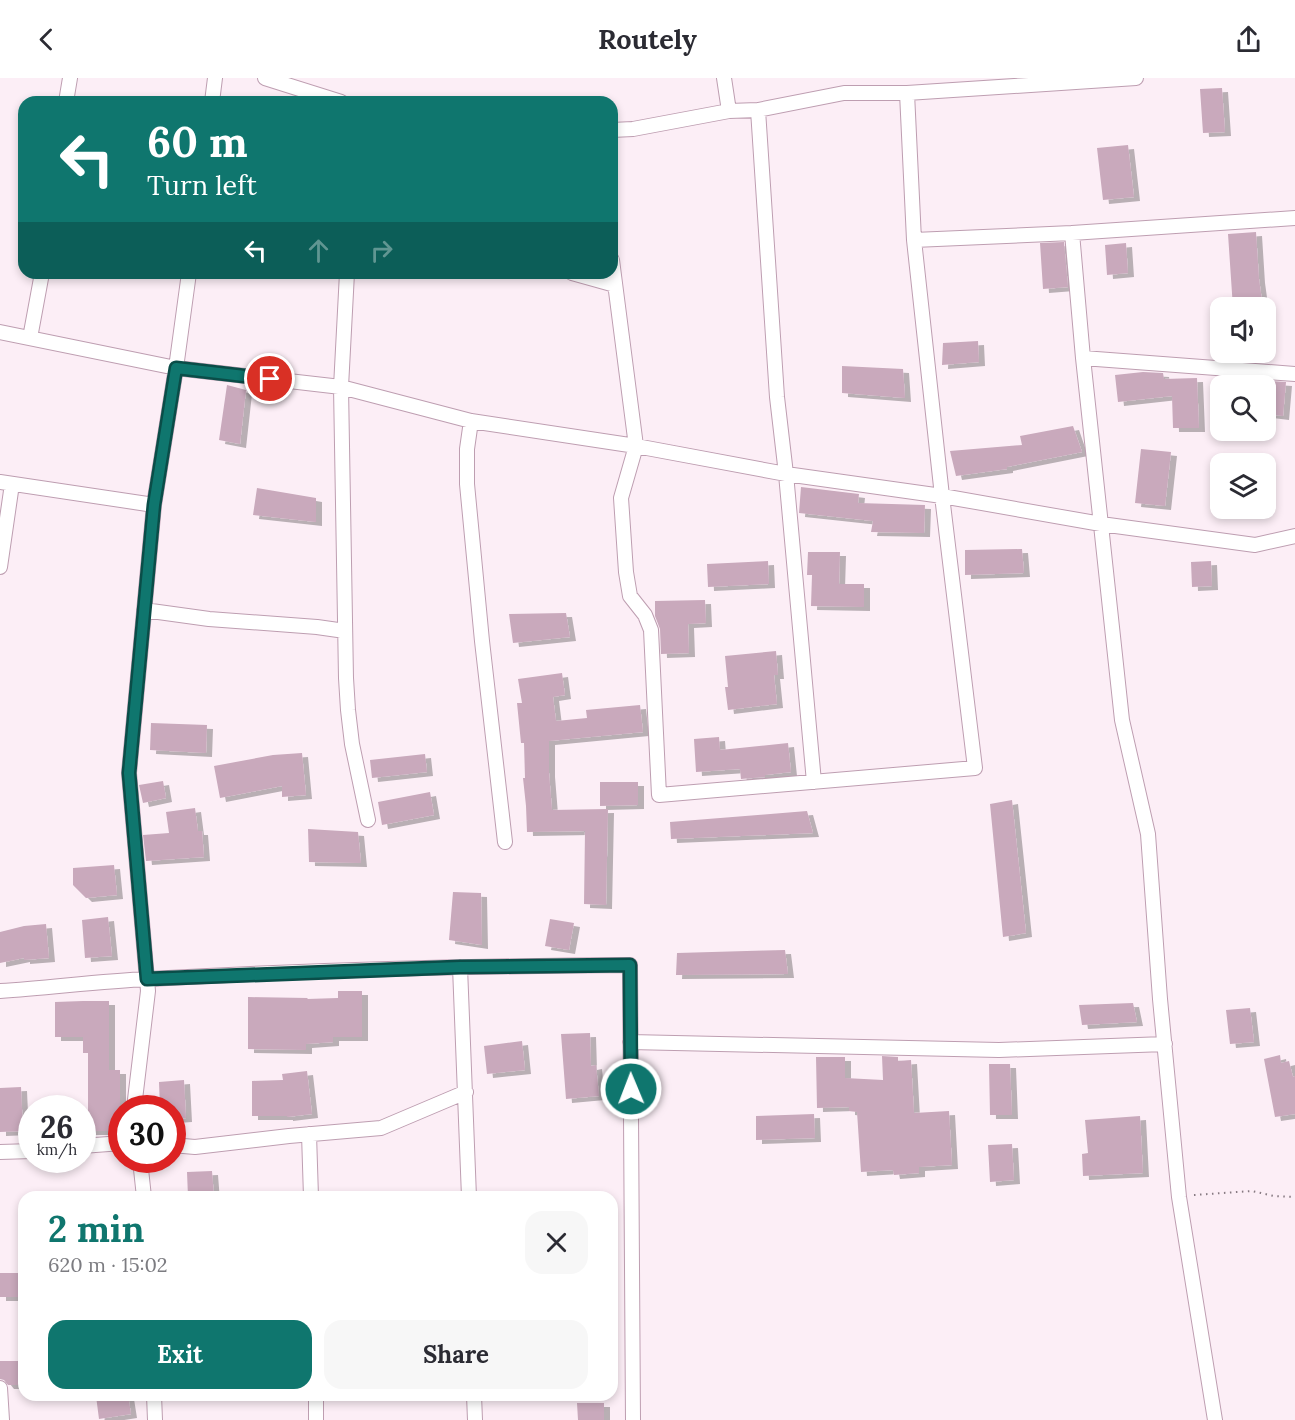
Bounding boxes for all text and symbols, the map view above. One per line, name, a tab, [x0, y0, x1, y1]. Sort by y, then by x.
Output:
text: Routely	[598, 22, 697, 56]
icon: back	[30, 23, 63, 56]
icon: share	[1232, 23, 1265, 56]
text: 60 m	[147, 115, 248, 169]
icon: left	[48, 120, 126, 198]
text: Turn left	[147, 168, 257, 202]
icon: left	[239, 234, 272, 267]
icon: ahead	[302, 234, 335, 267]
icon: right	[365, 234, 398, 267]
map controls	[1210, 297, 1276, 519]
button: sound	[1210, 297, 1276, 363]
pin	[244, 353, 295, 404]
icon: arrive	[253, 362, 286, 395]
button: search	[1210, 375, 1276, 441]
button: layers	[1210, 453, 1276, 519]
position arrow	[599, 1057, 663, 1121]
speed limit sign: 30	[108, 1095, 186, 1173]
text: 26	[40, 1108, 74, 1146]
text: km/h	[37, 1140, 77, 1159]
text: 2 min	[48, 1206, 145, 1252]
button: close	[525, 1211, 588, 1274]
text: 620 m · 15:02	[48, 1252, 168, 1277]
button: Exit	[48, 1320, 312, 1389]
button: Share	[324, 1320, 588, 1389]

